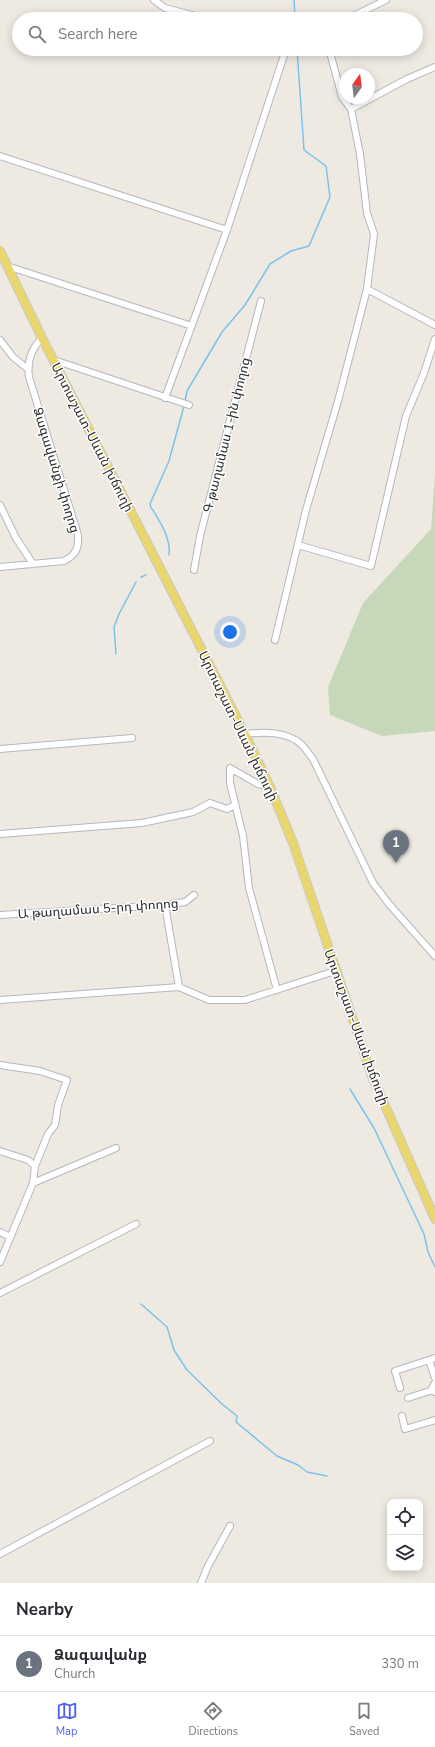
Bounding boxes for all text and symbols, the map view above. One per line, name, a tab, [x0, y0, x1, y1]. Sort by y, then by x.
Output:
search box	[12, 12, 423, 56]
icon: search	[26, 23, 48, 45]
text: Search here	[58, 24, 138, 44]
north arrow	[339, 68, 375, 104]
street label: Գ թաղամաս 1-ին փողոց	[199, 356, 255, 515]
street label: Արտաշատ-Սևան խճուղի	[47, 360, 138, 515]
street label: Ձագավանքի փողոց	[28, 406, 84, 535]
your location	[220, 622, 240, 642]
street label: Արտաշատ-Սևան խճուղի	[194, 648, 282, 805]
pin: 1	[383, 830, 409, 863]
street label: Ա թաղամաս 5-րդ փողոց	[17, 894, 179, 924]
street label: Արտաշատ-Սևան խճուղի	[319, 947, 393, 1108]
map controls	[387, 1499, 423, 1571]
button: locate	[387, 1499, 423, 1535]
button: layers	[387, 1535, 423, 1571]
text: Nearby	[16, 1598, 73, 1621]
text: Ձագավանք	[54, 1645, 147, 1665]
text: 1	[25, 1655, 33, 1673]
text: 330 m	[381, 1655, 419, 1673]
text: Church	[54, 1665, 95, 1683]
tab: Map	[56, 1700, 78, 1739]
tab: Directions	[189, 1700, 238, 1739]
tab: Saved	[349, 1700, 379, 1739]

